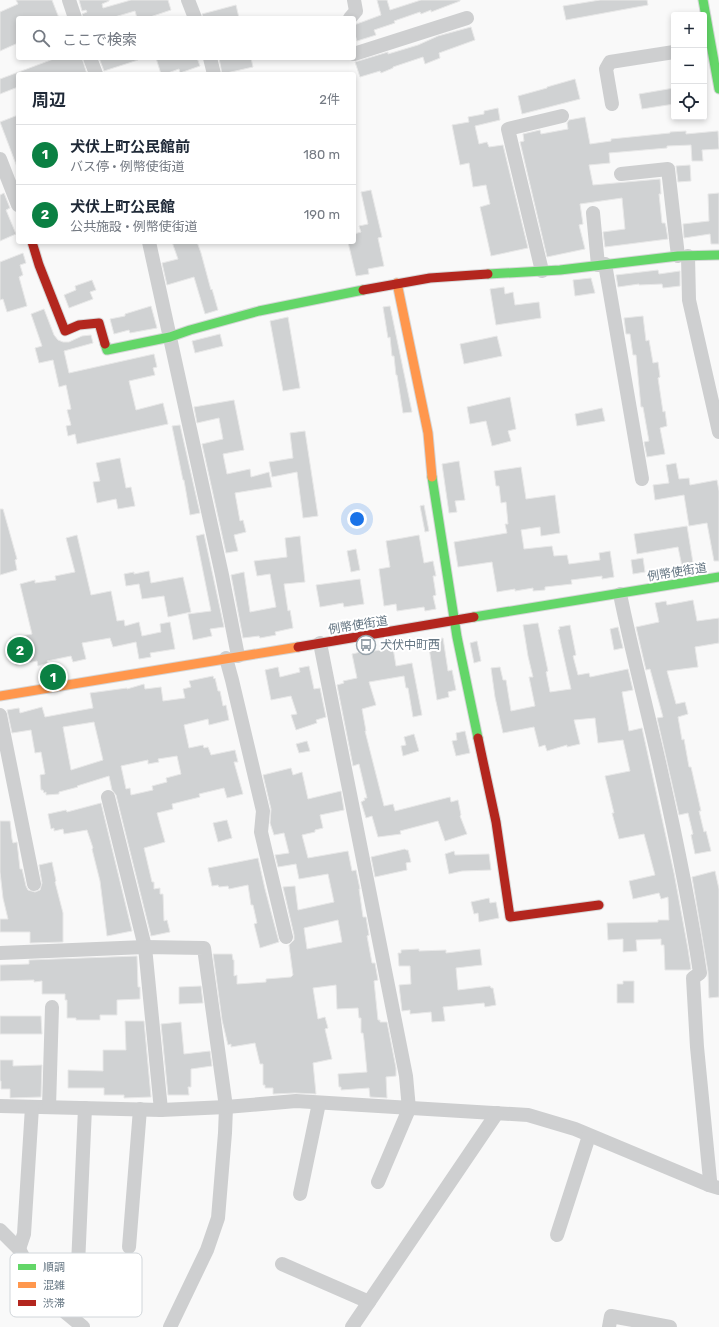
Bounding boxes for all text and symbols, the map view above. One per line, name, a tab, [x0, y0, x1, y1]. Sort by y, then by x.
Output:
map controls	[671, 12, 707, 120]
button: +	[671, 12, 707, 48]
search box	[16, 16, 356, 60]
icon: search	[30, 27, 52, 49]
text: ここで検索	[62, 31, 137, 49]
button: −	[671, 48, 707, 84]
button: locate	[671, 84, 707, 120]
text: 周辺	[32, 90, 66, 110]
text: 2件	[319, 92, 340, 107]
text: 犬伏上町公民館前	[70, 138, 190, 156]
text: 1	[42, 147, 48, 162]
text: 180 m	[303, 147, 340, 162]
text: バス停 · 例幣使街道	[70, 159, 185, 174]
text: 犬伏上町公民館	[70, 198, 175, 216]
text: 2	[41, 207, 49, 222]
text: 190 m	[304, 207, 340, 222]
text: 公共施設 · 例幣使街道	[70, 219, 198, 234]
your location	[347, 509, 367, 529]
street label: 例幣使街道	[646, 560, 708, 584]
street label: 例幣使街道	[327, 613, 389, 637]
bus stop icon: 犬伏中町西	[355, 634, 377, 656]
pin: 2	[7, 635, 33, 665]
place label: 犬伏中町西	[380, 638, 440, 652]
pin: 1	[40, 662, 66, 692]
legend	[10, 1253, 142, 1317]
text: 順調	[43, 1261, 65, 1274]
text: 混雑	[43, 1279, 65, 1292]
text: 渋滞	[43, 1297, 65, 1310]

